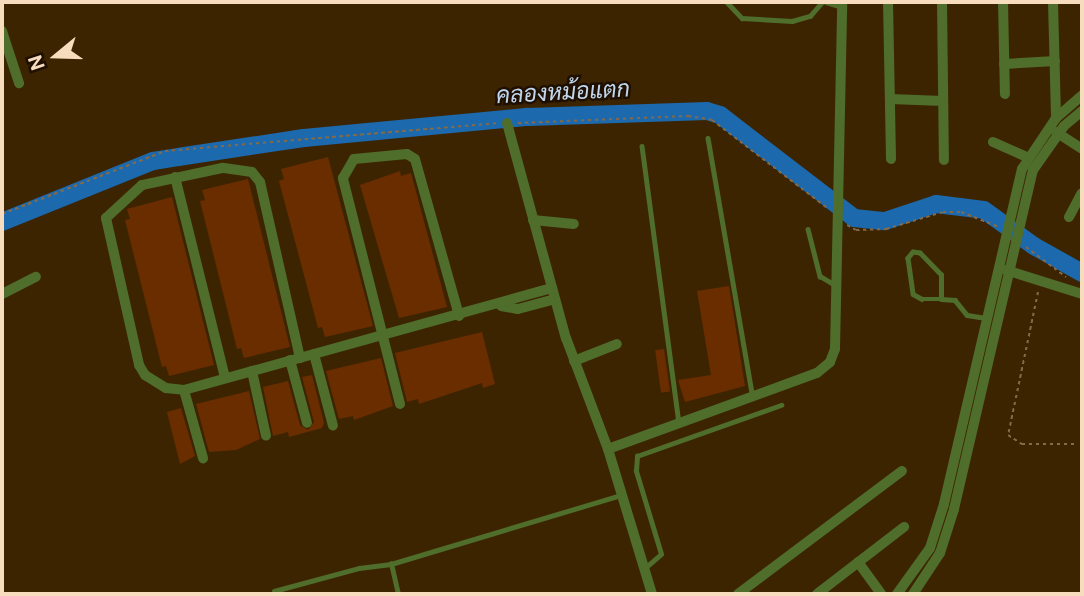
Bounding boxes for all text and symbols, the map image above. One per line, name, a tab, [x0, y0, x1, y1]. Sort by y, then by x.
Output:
north arrow	[21, 21, 91, 91]
text: N	[23, 52, 49, 73]
water label: คลองหม้อแตก	[495, 75, 631, 109]

